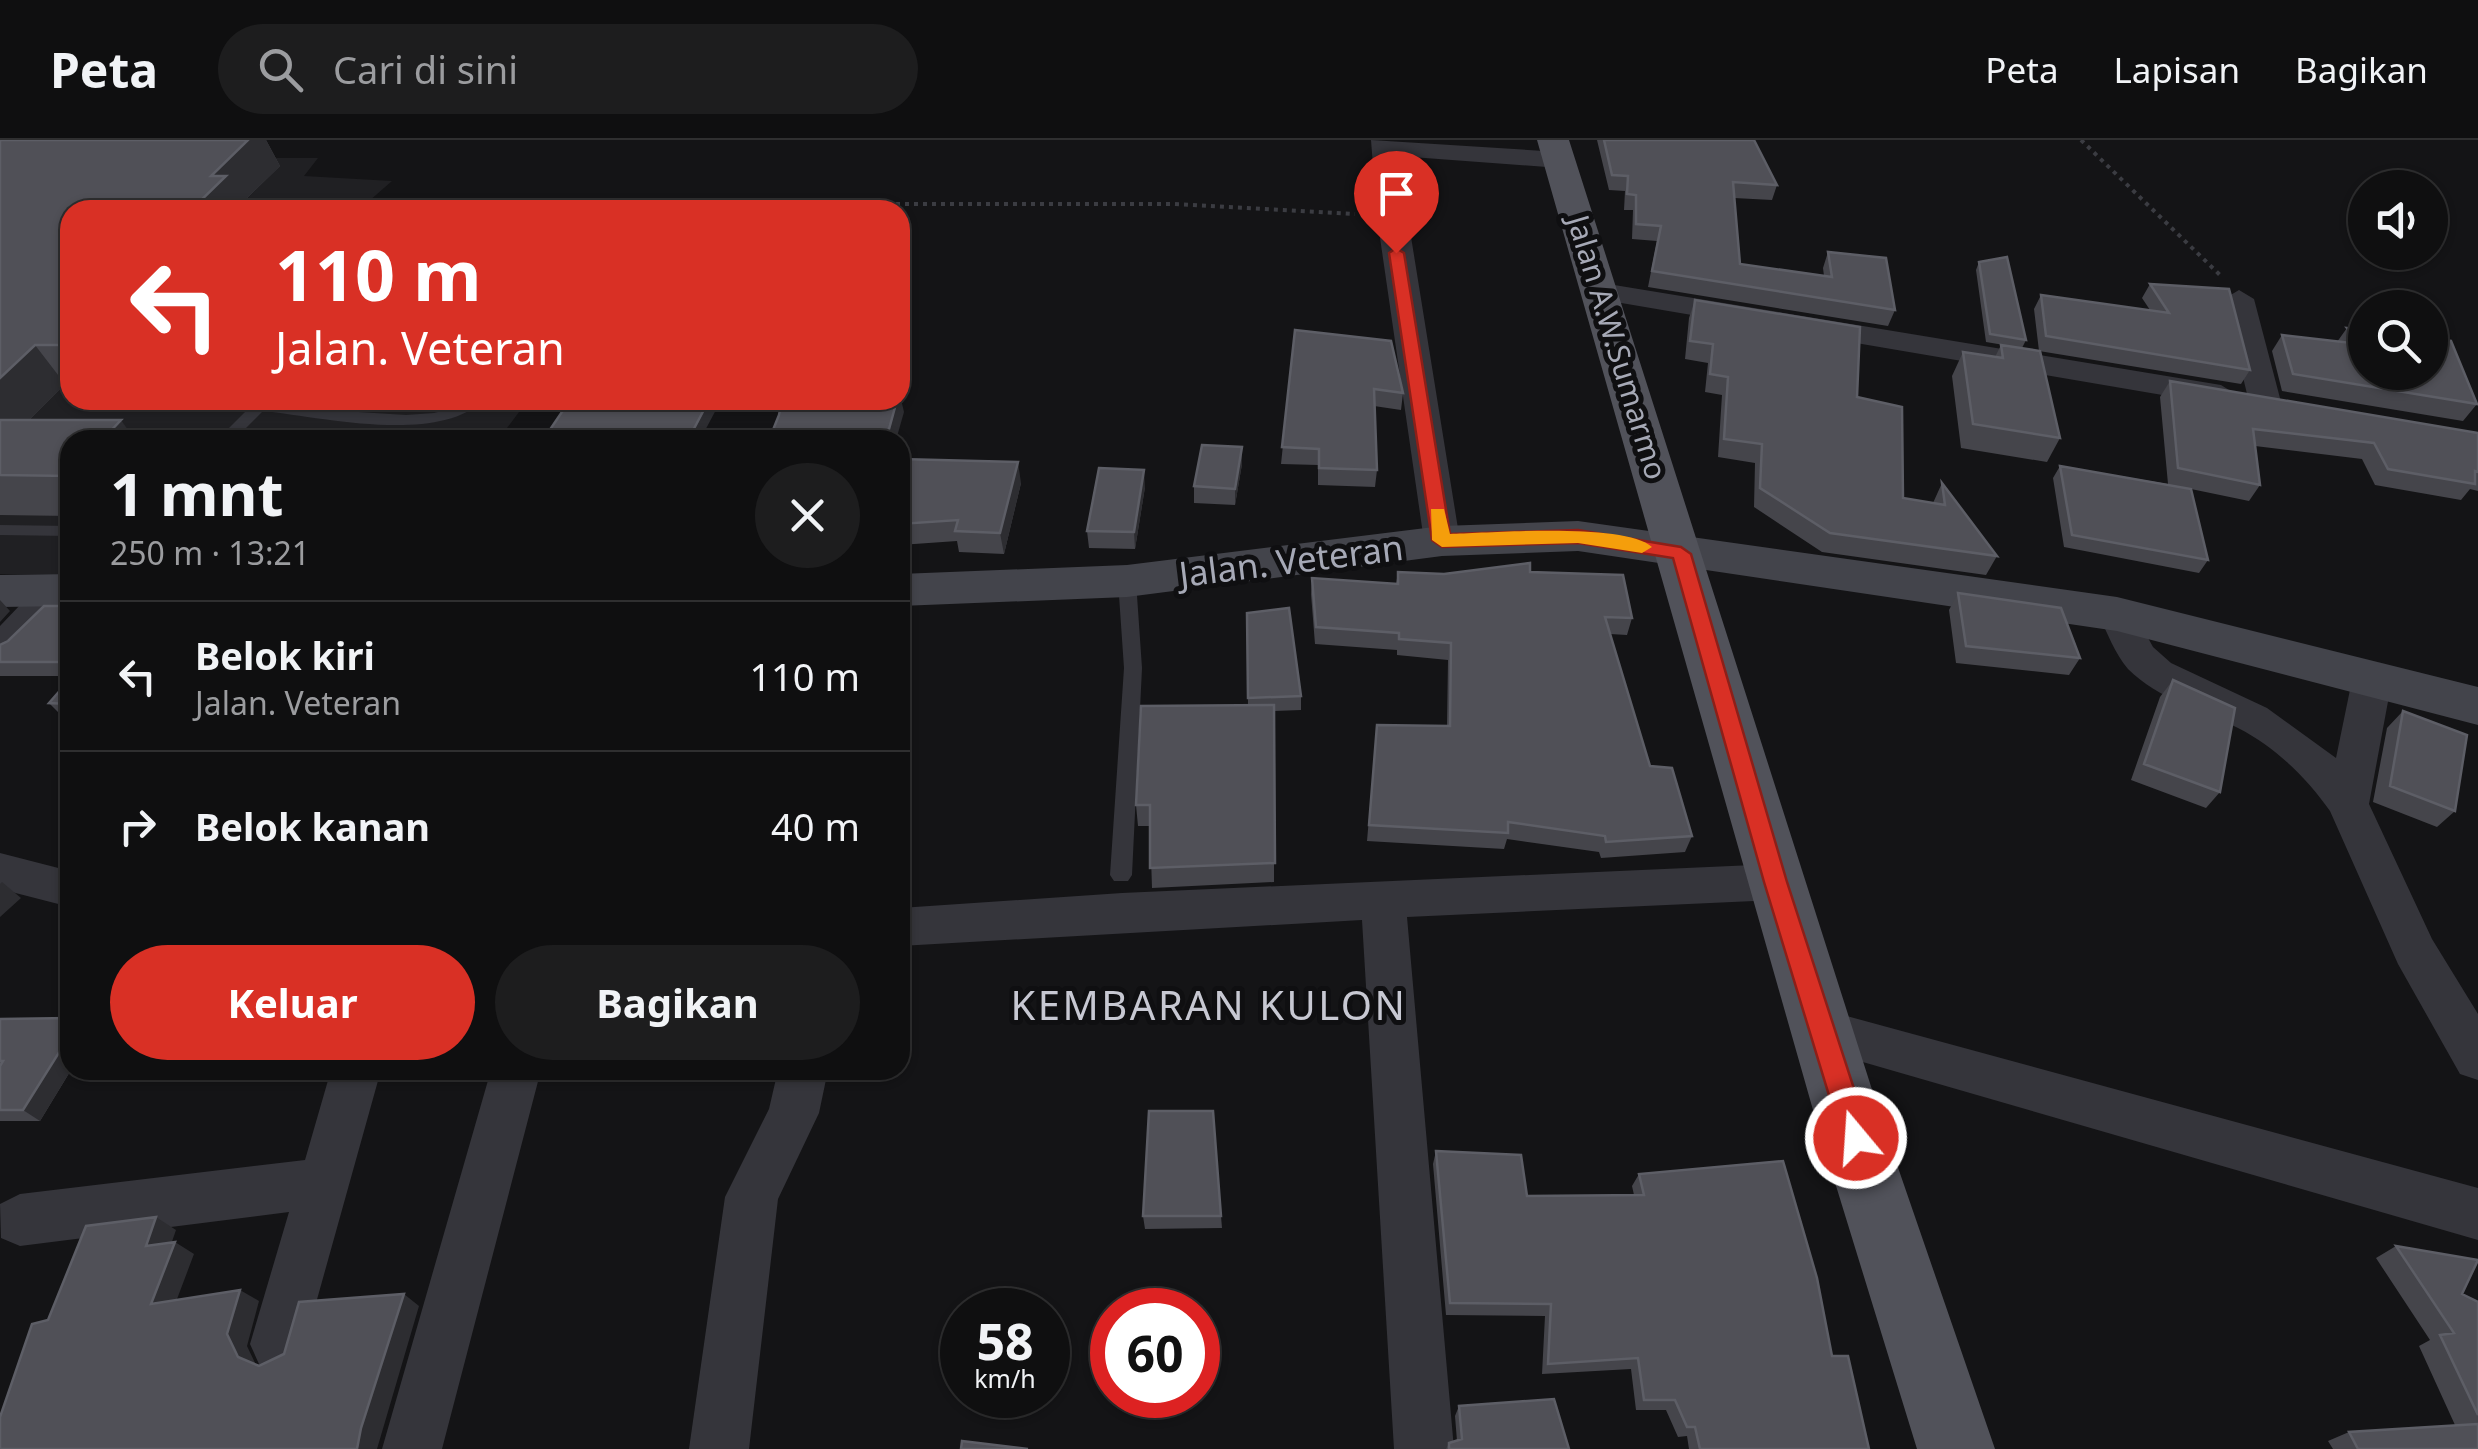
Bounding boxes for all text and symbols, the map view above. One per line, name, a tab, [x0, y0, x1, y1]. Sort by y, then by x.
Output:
search box	[218, 24, 918, 114]
text: Peta	[50, 37, 158, 102]
icon: search	[253, 42, 308, 97]
text: Cari di sini	[333, 43, 518, 95]
text: Peta	[1985, 46, 2059, 93]
text: Lapisan	[2114, 46, 2240, 93]
text: Bagikan	[2295, 46, 2428, 93]
pin	[1354, 151, 1439, 254]
icon: arrive	[1369, 166, 1424, 221]
map controls	[2348, 170, 2448, 390]
button: sound	[2348, 170, 2448, 270]
street label: Jalan A.W.Sumarmo	[1557, 207, 1678, 484]
text: 110 m	[275, 226, 482, 322]
icon: left	[110, 240, 240, 370]
button: search	[2348, 290, 2448, 390]
text: Jalan. Veteran	[275, 317, 565, 378]
text: 1 mnt	[110, 452, 283, 534]
button: close	[755, 463, 860, 568]
street label: Jalan. Veteran	[1173, 523, 1406, 597]
text: 250 m · 13:21	[110, 531, 310, 574]
text: Belok kiri	[195, 629, 375, 681]
icon: left	[110, 649, 165, 704]
text: 110 m	[749, 650, 860, 702]
text: Jalan. Veteran	[195, 681, 401, 724]
icon: right	[110, 799, 165, 854]
text: Belok kanan	[195, 800, 430, 852]
text: 40 m	[771, 800, 860, 852]
button: Keluar	[110, 945, 475, 1060]
button: Bagikan	[495, 945, 860, 1060]
district label: KEMBARAN KULON	[1011, 977, 1407, 1032]
position arrow	[1804, 1086, 1908, 1190]
speed limit sign: 60	[1090, 1288, 1220, 1418]
text: 58	[976, 1307, 1034, 1375]
text: km/h	[974, 1361, 1036, 1395]

